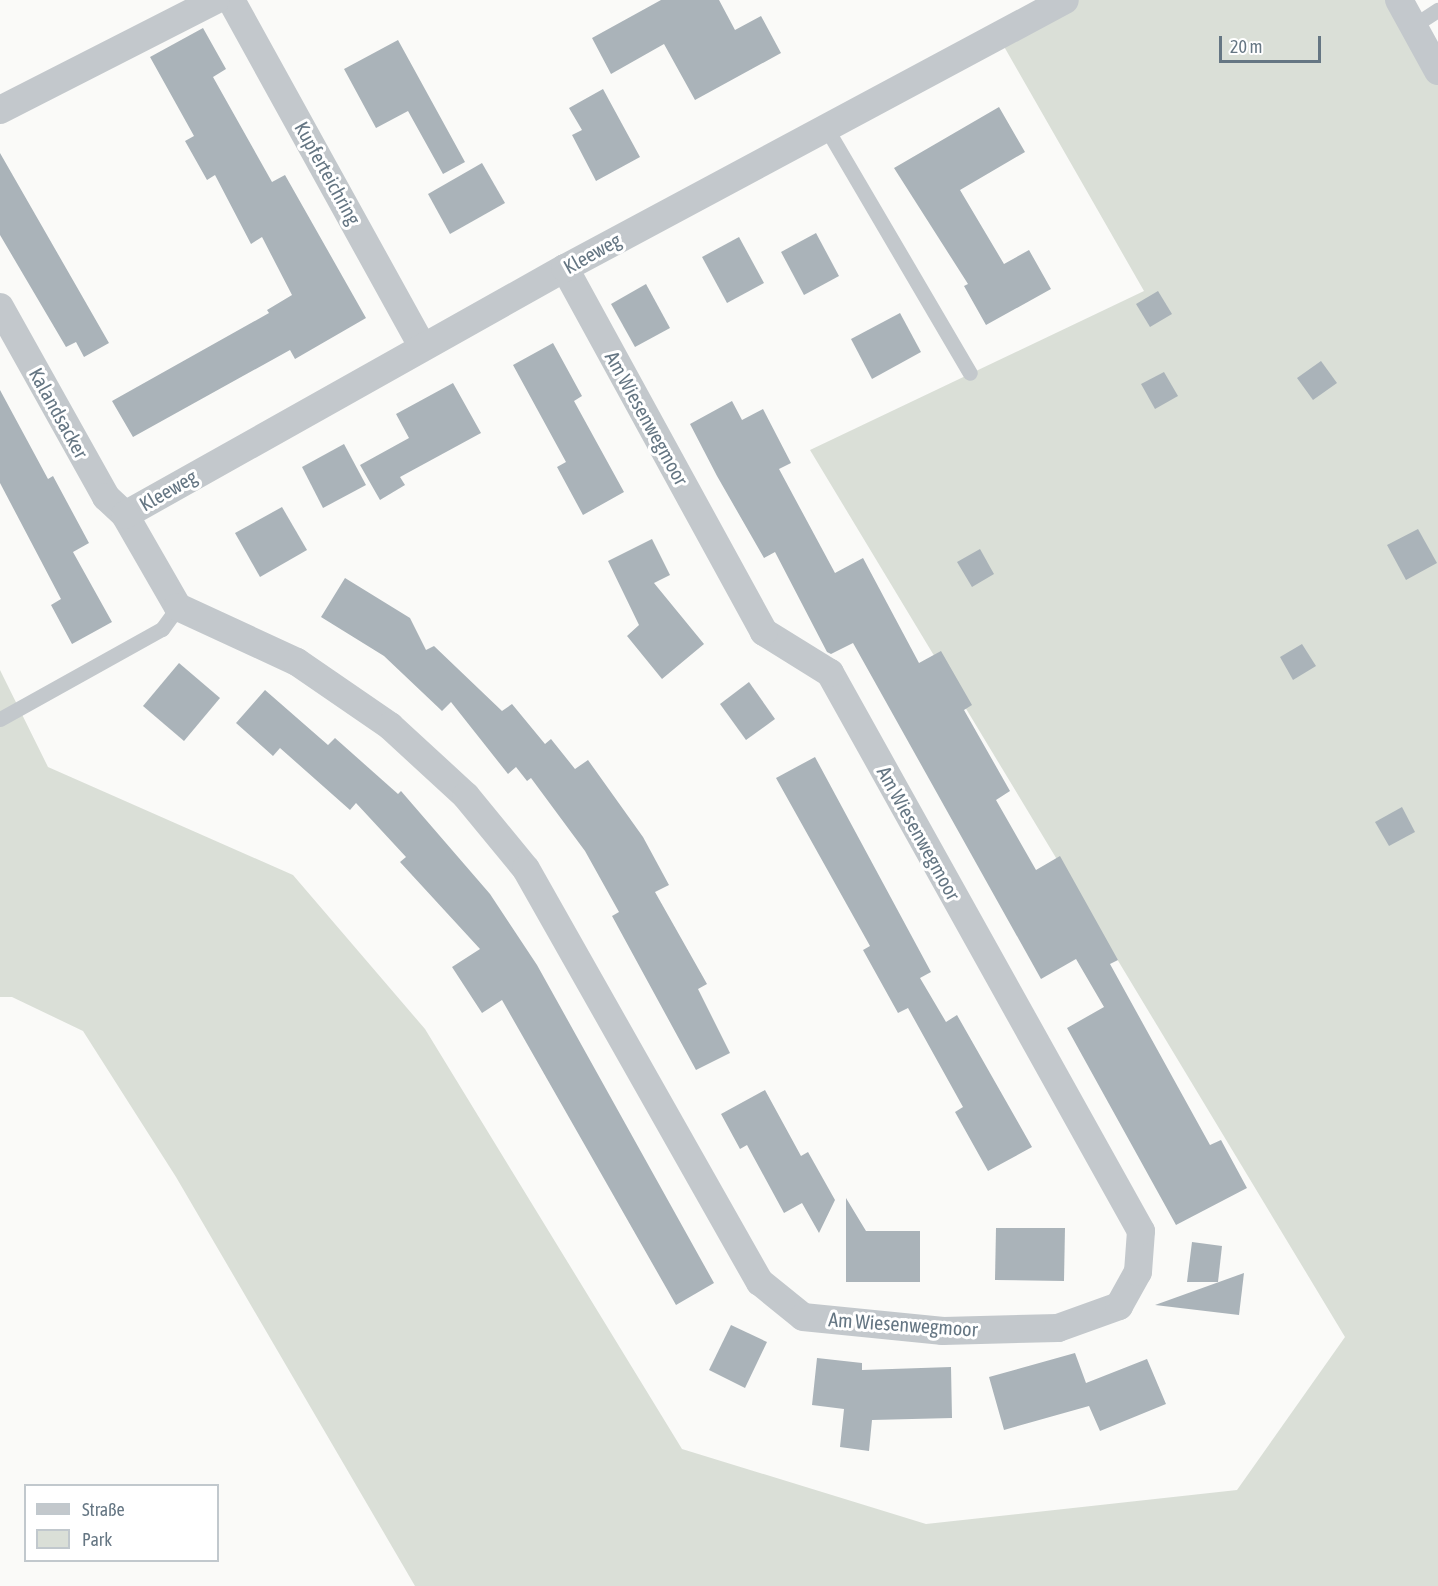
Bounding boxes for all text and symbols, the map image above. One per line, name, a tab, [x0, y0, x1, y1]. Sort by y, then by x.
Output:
scale bar	[1222, 24, 1324, 62]
text: 20 m	[1230, 36, 1262, 57]
street label: Kupferteichring	[290, 117, 366, 229]
street label: Kleeweg	[559, 227, 625, 279]
street label: Am Wiesenwegmoor	[600, 347, 694, 489]
street label: Kalandsacker	[24, 364, 94, 462]
street label: Kleeweg	[135, 464, 201, 516]
street label: Am Wiesenwegmoor	[872, 762, 966, 904]
street label: Am Wiesenwegmoor	[828, 1307, 978, 1341]
legend	[24, 1484, 219, 1562]
text: Straße	[82, 1499, 125, 1520]
text: Park	[82, 1529, 112, 1550]

